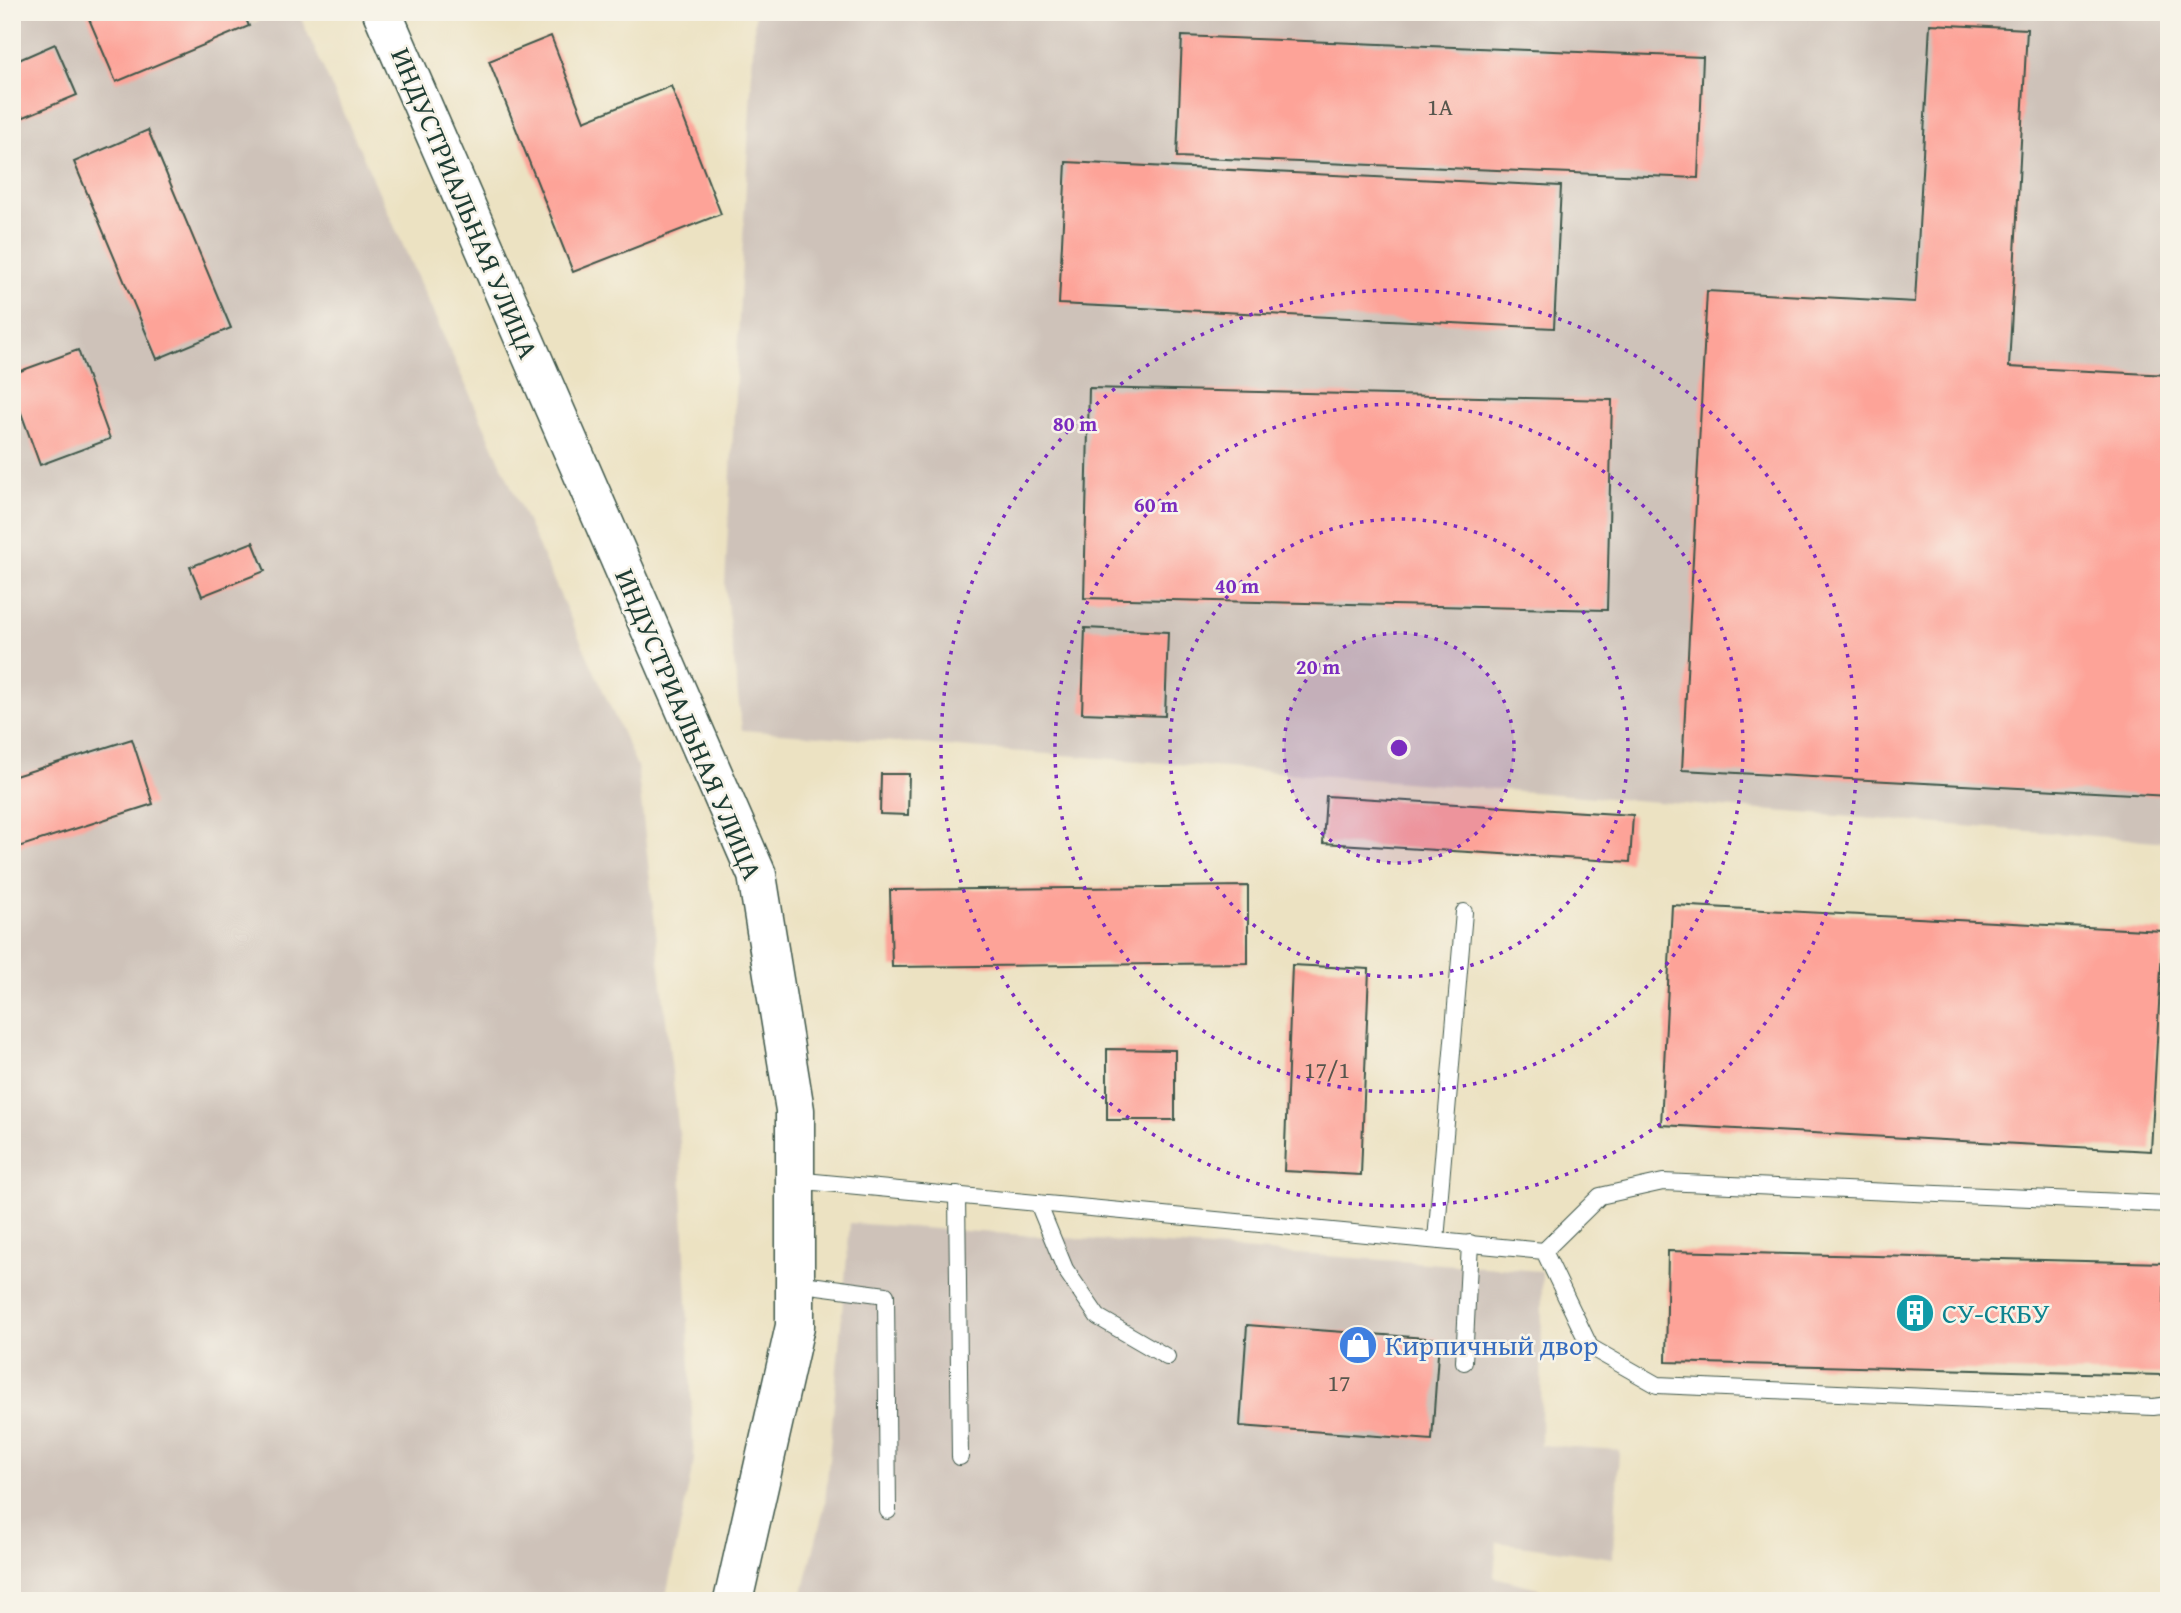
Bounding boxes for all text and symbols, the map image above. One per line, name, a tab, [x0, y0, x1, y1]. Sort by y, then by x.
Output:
street label: ИНДУСТРИАЛЬНАЯ УЛИЦА	[381, 41, 550, 365]
house number: 1А	[1427, 89, 1454, 124]
text: 80 m	[1053, 408, 1097, 439]
text: 60 m	[1134, 489, 1178, 520]
street label: ИНДУСТРИАЛЬНАЯ УЛИЦА	[605, 562, 774, 886]
text: 40 m	[1215, 570, 1259, 601]
text: 20 m	[1296, 651, 1340, 682]
centre of rings	[1387, 736, 1411, 760]
house number: 17/1	[1304, 1052, 1350, 1087]
building icon: СУ-СКБУ	[1894, 1292, 1936, 1334]
place label: СУ-СКБУ	[1942, 1292, 2050, 1333]
shop icon: Кирпичный двор	[1337, 1324, 1379, 1366]
place label: Кирпичный двор	[1385, 1324, 1598, 1365]
house number: 17	[1327, 1365, 1351, 1400]

